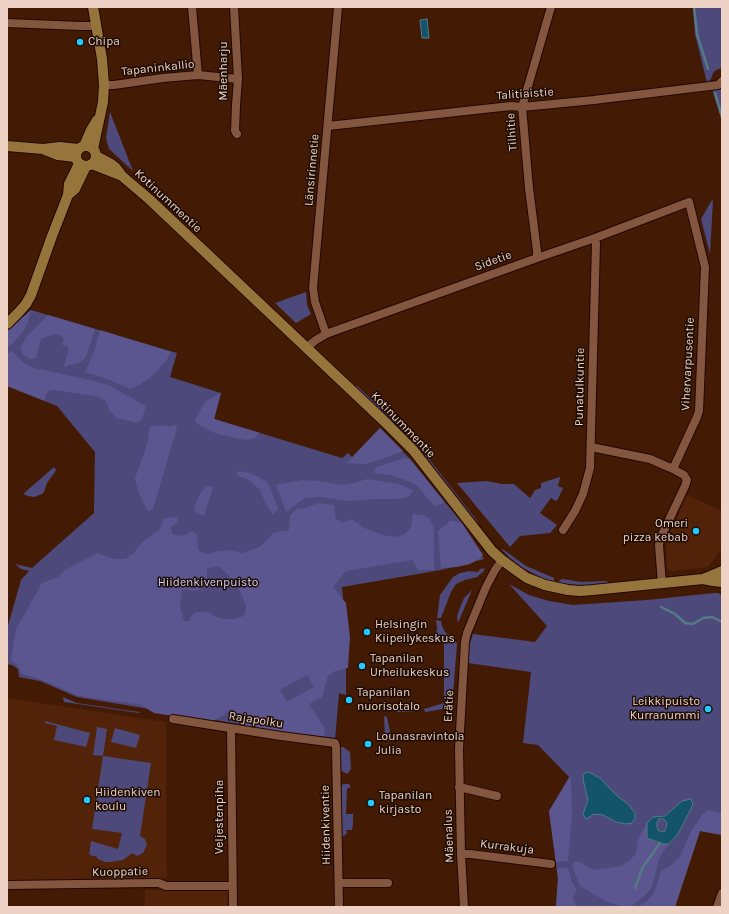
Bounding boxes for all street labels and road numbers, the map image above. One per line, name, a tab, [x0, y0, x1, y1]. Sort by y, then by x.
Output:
street label: Mäenharju	[217, 41, 231, 101]
street label: Tapaninkallio	[121, 57, 195, 79]
street label: Talitiaistie	[496, 85, 554, 103]
street label: Tilhitie	[503, 113, 521, 151]
street label: Länsirinnetie	[302, 133, 322, 207]
street label: Kotinummentie	[131, 166, 205, 236]
street label: Sidetie	[473, 248, 513, 274]
street label: Vihervarpusentie	[678, 317, 698, 411]
street label: Punatulkuntie	[572, 348, 588, 426]
street label: Kotinummentie	[368, 389, 438, 461]
street label: Erätie	[441, 690, 457, 722]
street label: Rajapolku	[228, 709, 284, 731]
street label: Veljestenpiha	[213, 780, 227, 854]
street label: Hiidenkiventie	[318, 785, 334, 865]
street label: Mäenalus	[441, 809, 457, 863]
street label: Kurrakuja	[479, 837, 535, 857]
street label: Kuoppatie	[92, 864, 148, 880]

